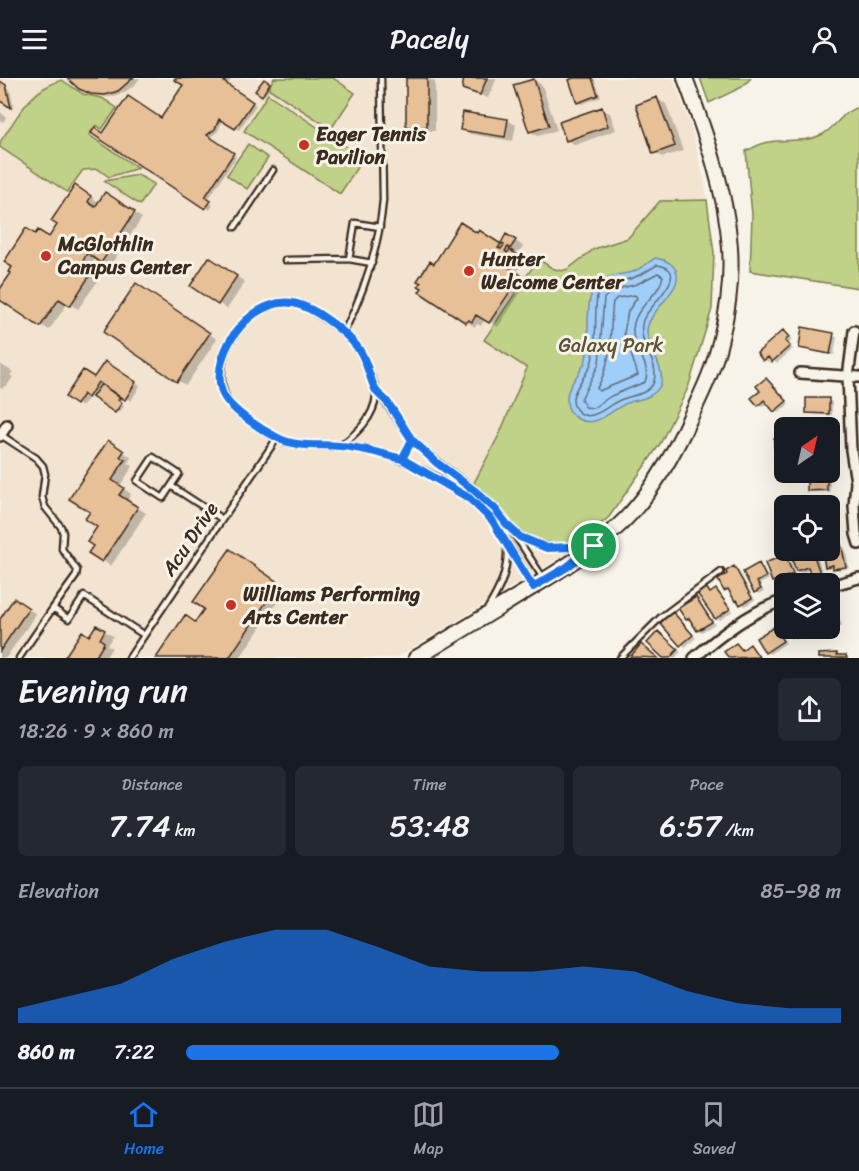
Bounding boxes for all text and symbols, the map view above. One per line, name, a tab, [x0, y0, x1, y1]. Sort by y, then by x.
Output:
text: Pacely	[390, 15, 469, 63]
icon: menu	[18, 23, 51, 56]
icon: person	[808, 23, 841, 56]
place label: Eager Tennis Pavilion	[316, 117, 427, 175]
marker: Eager Tennis Pavilion	[297, 138, 311, 152]
place label: McGlothlin Campus Center	[57, 227, 192, 285]
place label: Hunter Welcome Center	[480, 242, 625, 300]
marker: McGlothlin Campus Center	[39, 249, 53, 263]
marker: Hunter Welcome Center	[462, 264, 476, 278]
park label: Galaxy Park	[559, 328, 664, 363]
north arrow	[774, 417, 840, 483]
map controls	[774, 417, 840, 639]
street label: Acu Drive	[152, 494, 228, 584]
button: locate	[774, 495, 840, 561]
pin	[568, 520, 619, 571]
icon: arrive	[577, 529, 610, 562]
button: layers	[774, 573, 840, 639]
place label: Williams Performing Arts Center	[242, 577, 420, 635]
marker: Williams Performing Arts Center	[224, 598, 238, 612]
text: Evening run	[18, 662, 188, 720]
button: share	[778, 678, 841, 741]
text: 18:26 · 9 × 860 m	[18, 714, 174, 749]
text: Distance	[122, 770, 183, 799]
text: Time	[413, 770, 446, 799]
text: Pace	[690, 770, 724, 799]
text: 7.74	[109, 799, 171, 853]
text: 53:48	[389, 799, 470, 853]
text: 6:57	[660, 799, 721, 853]
text: km	[171, 816, 196, 845]
text: /km	[721, 816, 754, 845]
text: Elevation	[18, 874, 99, 909]
text: 85–98 m	[760, 874, 841, 909]
text: 860 m	[18, 1035, 75, 1070]
text: 7:22	[114, 1035, 155, 1070]
tab: Home	[124, 1098, 164, 1163]
tab: Map	[412, 1098, 445, 1163]
tab: Saved	[693, 1098, 735, 1163]

